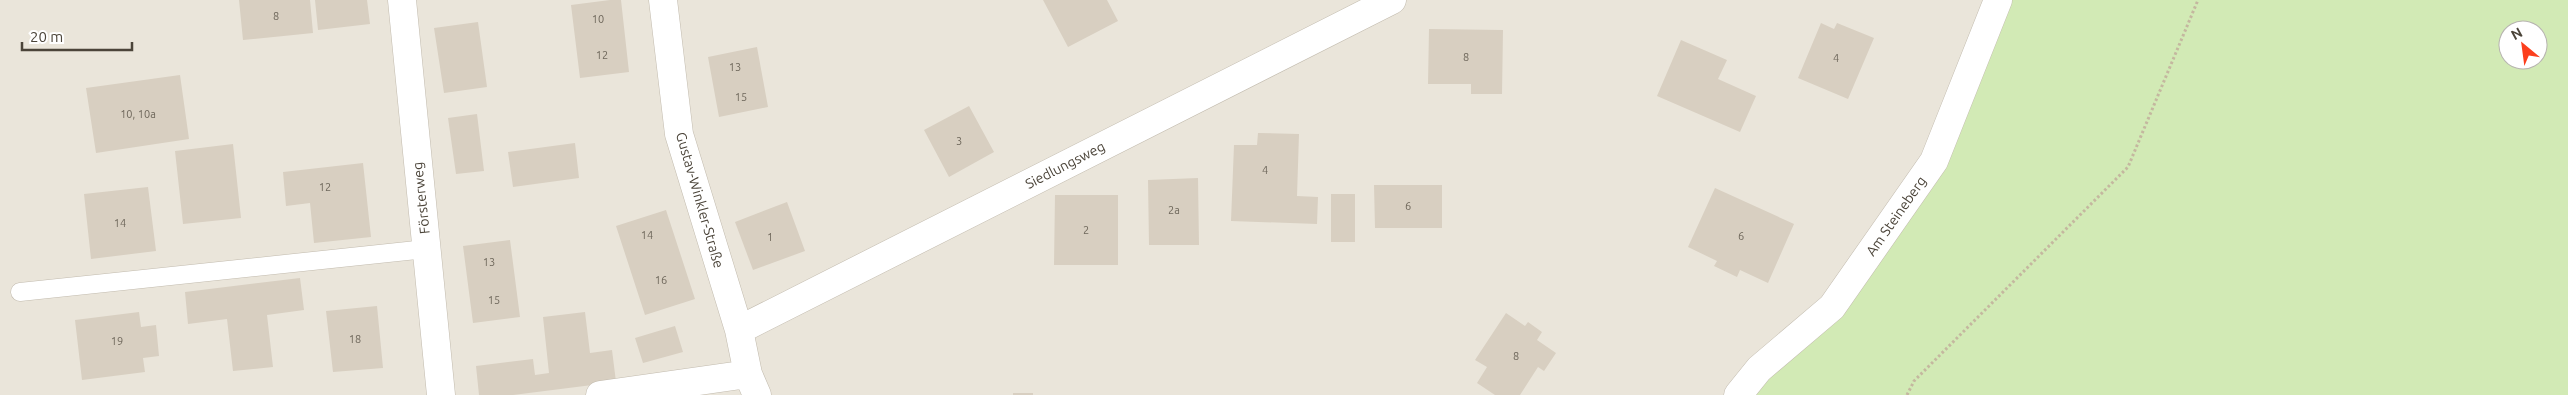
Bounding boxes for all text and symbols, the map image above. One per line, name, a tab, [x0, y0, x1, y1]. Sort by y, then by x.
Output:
house number: 8	[273, 10, 279, 22]
house number: 10	[592, 13, 604, 25]
scale bar	[22, 20, 132, 52]
north arrow	[2498, 20, 2548, 70]
text: N	[2508, 24, 2525, 43]
text: 20 m	[30, 28, 63, 45]
house number: 12	[596, 49, 608, 61]
house number: 8	[1463, 51, 1469, 63]
house number: 4	[1833, 52, 1839, 64]
house number: 13	[729, 61, 741, 73]
house number: 15	[735, 91, 747, 103]
house number: 10, 10a	[120, 108, 156, 120]
street label: Gustav-Winkler-Straße	[673, 130, 727, 270]
house number: 3	[956, 135, 962, 147]
street label: Siedlungsweg	[1023, 138, 1107, 192]
street label: Försterweg	[409, 161, 433, 235]
house number: 4	[1262, 164, 1268, 176]
street label: Am Steineberg	[1863, 173, 1929, 259]
house number: 12	[319, 181, 331, 193]
house number: 6	[1405, 200, 1411, 212]
house number: 2a	[1168, 204, 1180, 216]
house number: 14	[114, 217, 126, 229]
house number: 2	[1083, 224, 1089, 236]
house number: 14	[641, 229, 653, 241]
house number: 6	[1738, 230, 1744, 242]
house number: 1	[767, 231, 773, 243]
house number: 13	[483, 256, 495, 268]
house number: 16	[655, 274, 667, 286]
house number: 15	[488, 294, 500, 306]
house number: 18	[349, 333, 361, 345]
house number: 19	[111, 335, 123, 347]
house number: 8	[1513, 350, 1519, 362]

